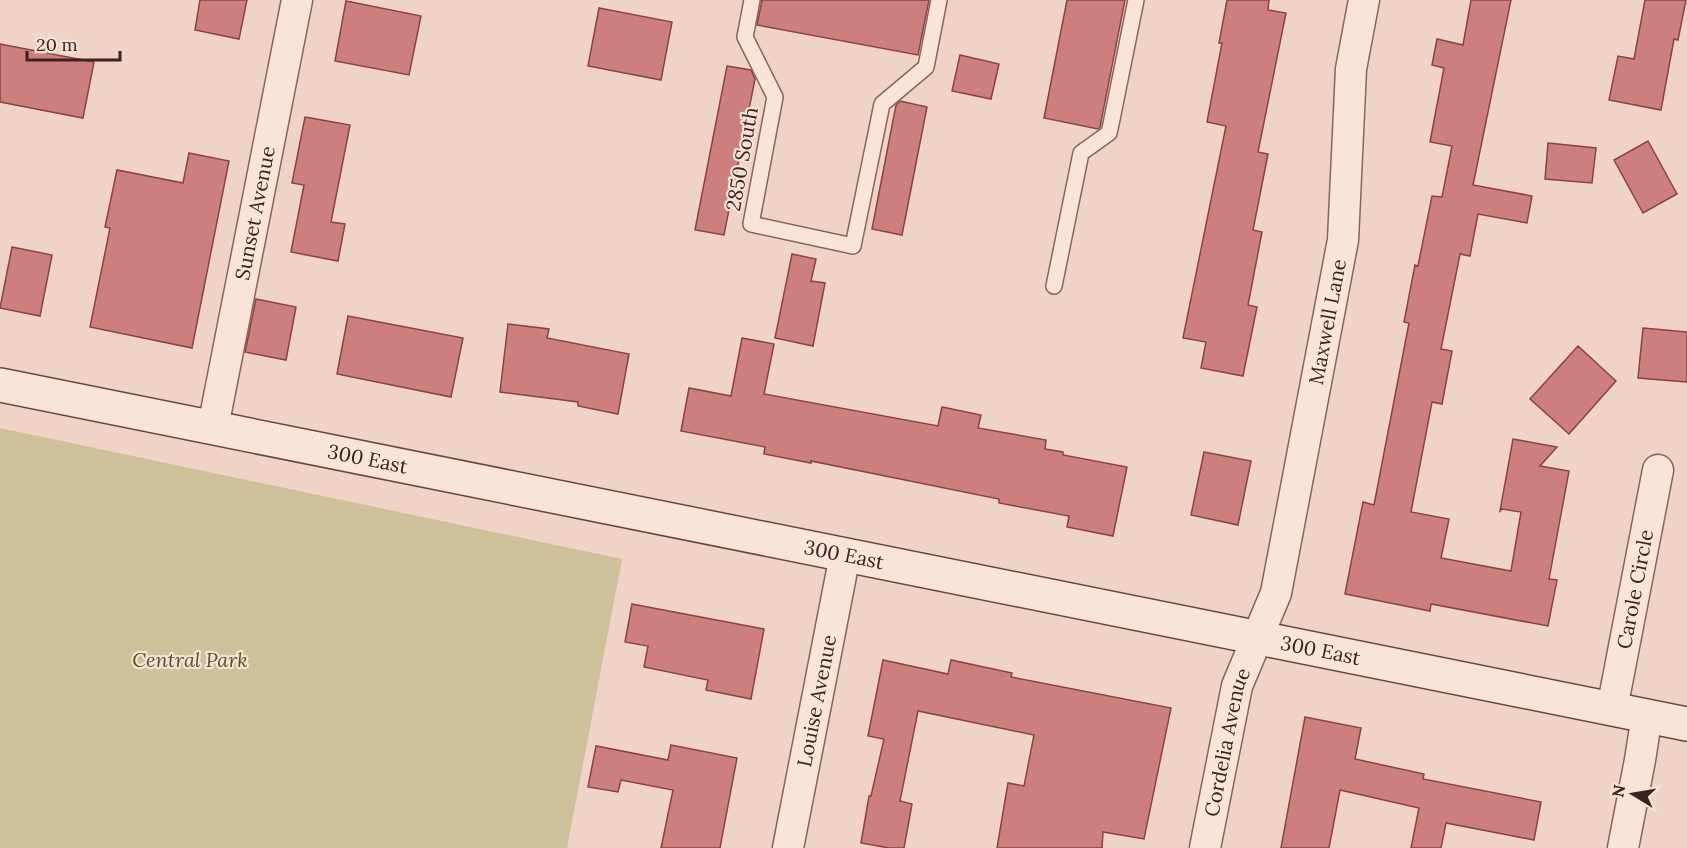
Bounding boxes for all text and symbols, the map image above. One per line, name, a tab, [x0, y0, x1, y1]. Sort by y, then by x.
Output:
scale bar	[27, 24, 120, 62]
text: 20 m	[36, 33, 78, 56]
street label: 2850 South	[720, 105, 763, 213]
street label: Sunset Avenue	[229, 144, 280, 282]
street label: Maxwell Lane	[1303, 257, 1351, 387]
street label: 300 East	[326, 438, 410, 479]
street label: Carole Circle	[1611, 527, 1658, 651]
street label: 300 East	[802, 534, 887, 574]
street label: 300 East	[1279, 630, 1363, 670]
street label: Louise Avenue	[791, 632, 841, 769]
park label: Central Park	[132, 647, 248, 672]
street label: Cordelia Avenue	[1198, 664, 1255, 819]
north arrow	[1603, 764, 1663, 824]
text: N	[1607, 783, 1629, 799]

